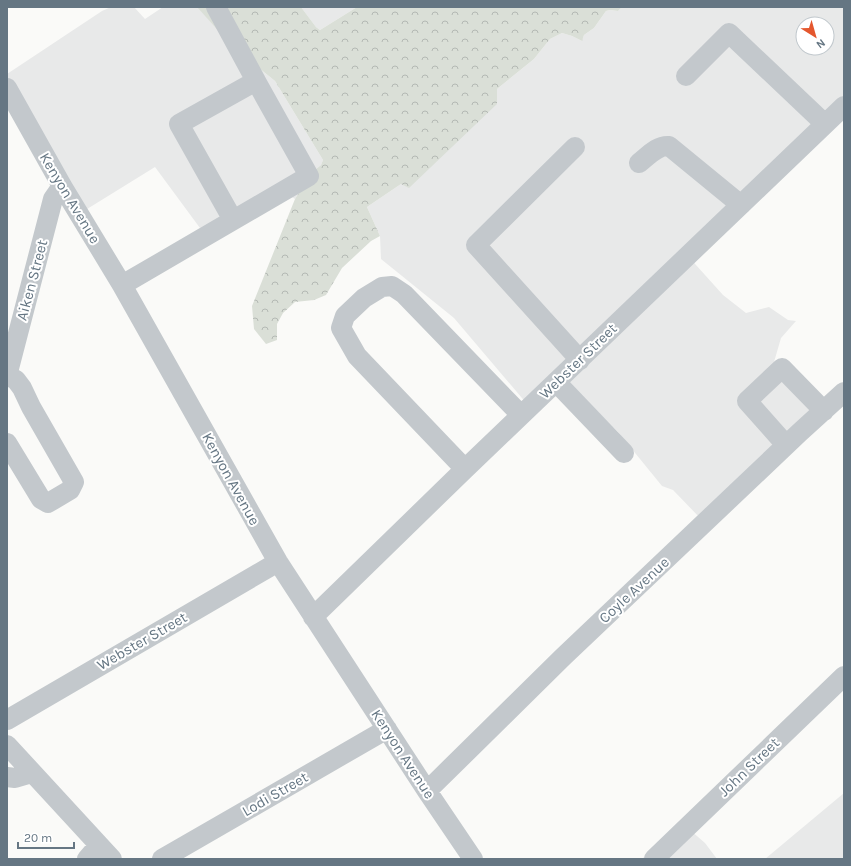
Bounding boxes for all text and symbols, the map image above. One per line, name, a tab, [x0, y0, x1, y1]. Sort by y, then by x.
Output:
north arrow	[795, 16, 835, 56]
text: N	[814, 36, 828, 51]
street label: Kenyon Avenue	[36, 149, 104, 247]
street label: Aiken Street	[13, 237, 52, 322]
street label: Webster Street	[535, 319, 621, 403]
street label: Kenyon Avenue	[198, 430, 264, 528]
street label: Coyle Avenue	[595, 553, 673, 627]
street label: Webster Street	[94, 608, 191, 674]
street label: Kenyon Avenue	[367, 706, 439, 802]
street label: John Street	[715, 734, 783, 800]
street label: Lodi Street	[239, 768, 312, 820]
scale bar	[18, 824, 74, 850]
text: 20 m	[24, 831, 52, 845]

